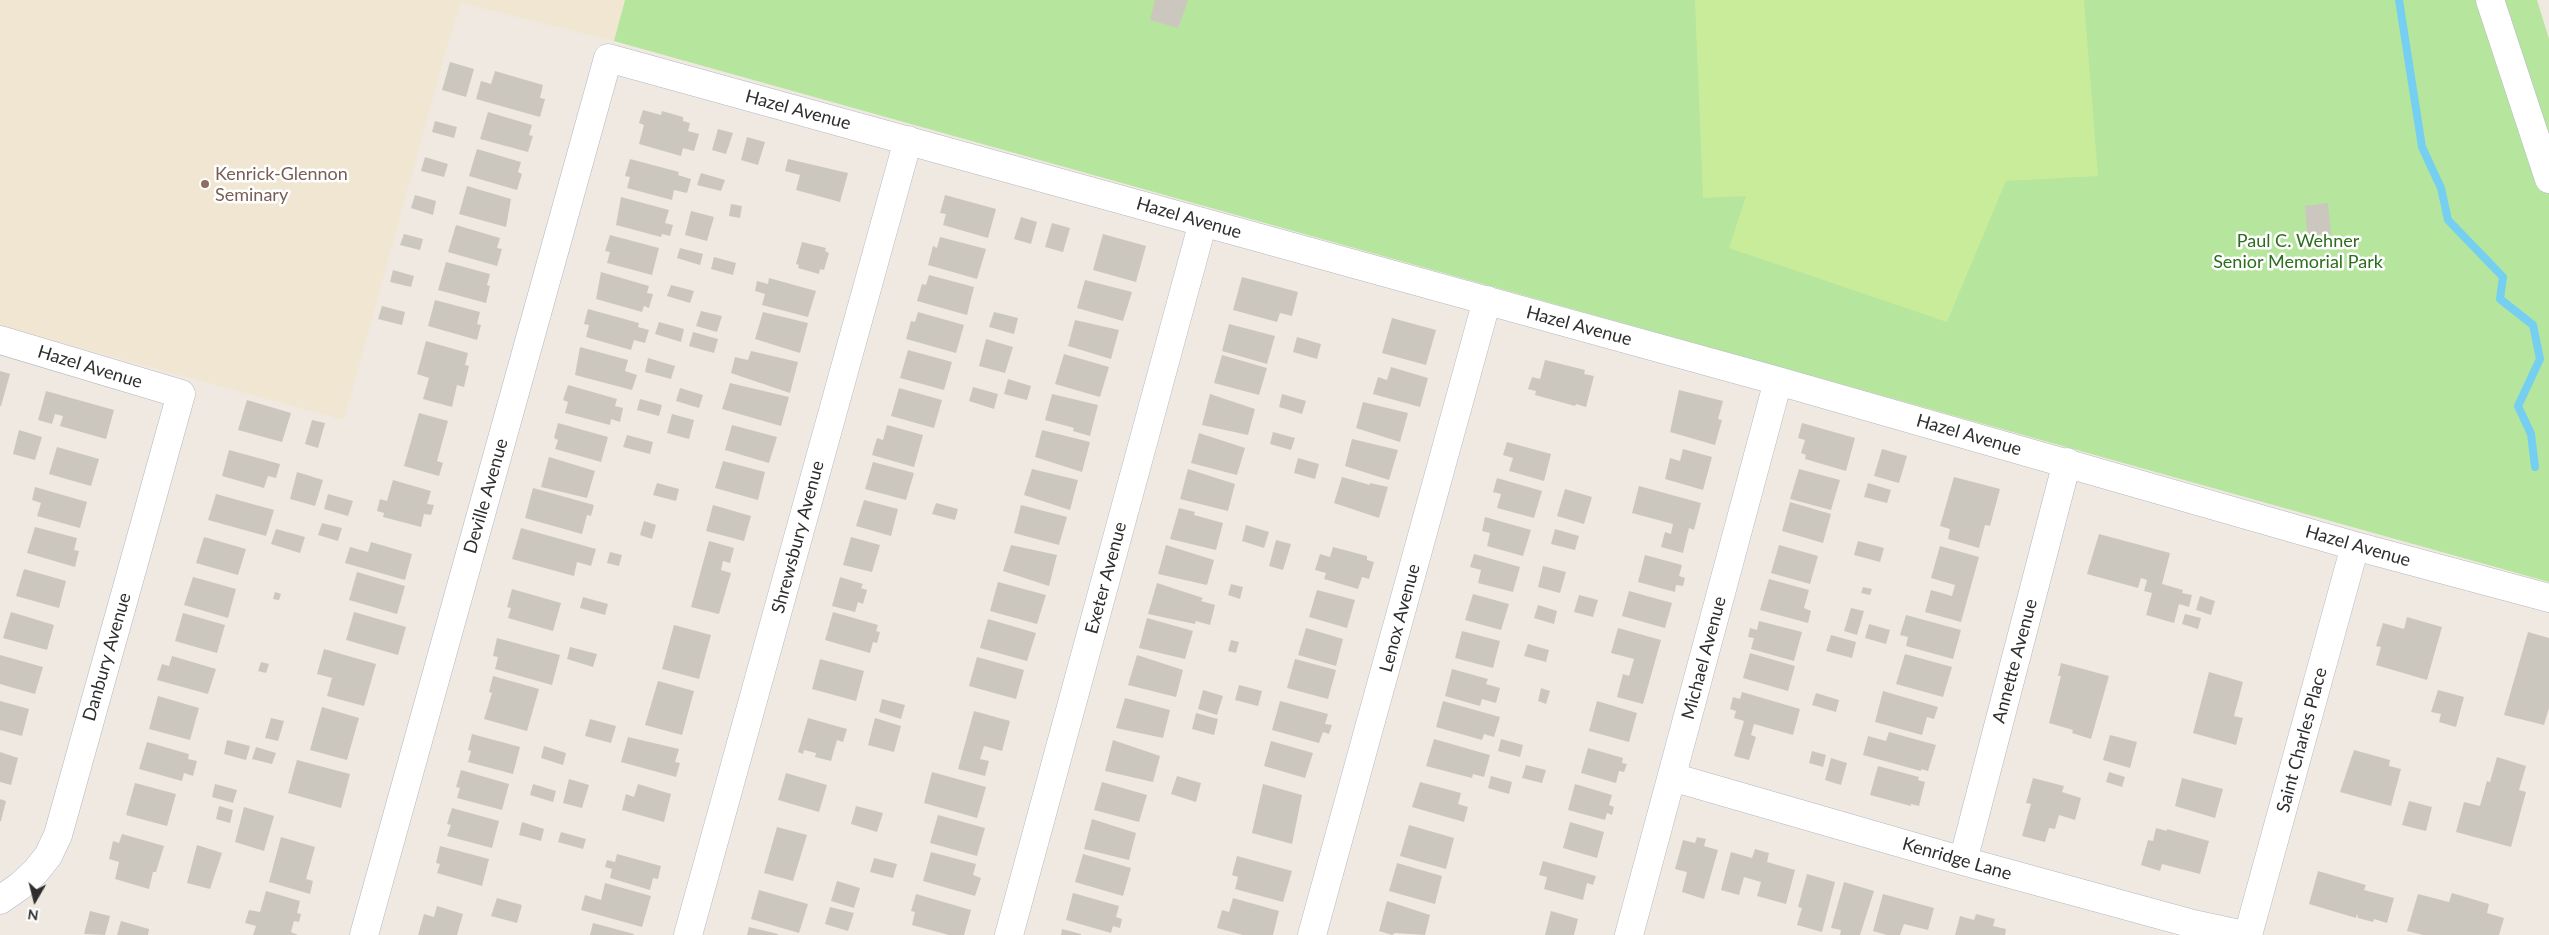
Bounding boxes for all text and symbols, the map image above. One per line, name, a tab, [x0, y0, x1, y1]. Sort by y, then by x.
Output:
street label: Hazel Avenue	[743, 86, 853, 134]
place label: Kenrick-Glennon Seminary	[215, 163, 348, 205]
marker: Kenrick-Glennon Seminary	[199, 178, 211, 190]
street label: Hazel Avenue	[1134, 193, 1244, 243]
park label: Paul C. Wehner Senior Memorial Park	[2213, 230, 2383, 272]
street label: Hazel Avenue	[1524, 302, 1634, 350]
street label: Hazel Avenue	[35, 341, 145, 393]
street label: Hazel Avenue	[1914, 410, 2024, 460]
street label: Deville Avenue	[459, 436, 513, 556]
street label: Shrewsbury Avenue	[767, 458, 829, 616]
street label: Exeter Avenue	[1081, 520, 1131, 636]
street label: Hazel Avenue	[2303, 521, 2413, 571]
street label: Lenox Avenue	[1375, 562, 1425, 674]
street label: Danbury Avenue	[78, 590, 136, 724]
street label: Michael Avenue	[1677, 594, 1731, 722]
street label: Annette Avenue	[1988, 597, 2042, 725]
street label: Saint Charles Place	[2272, 665, 2332, 815]
street label: Kenridge Lane	[1900, 833, 2014, 885]
north arrow	[10, 875, 60, 925]
text: N	[26, 906, 39, 925]

